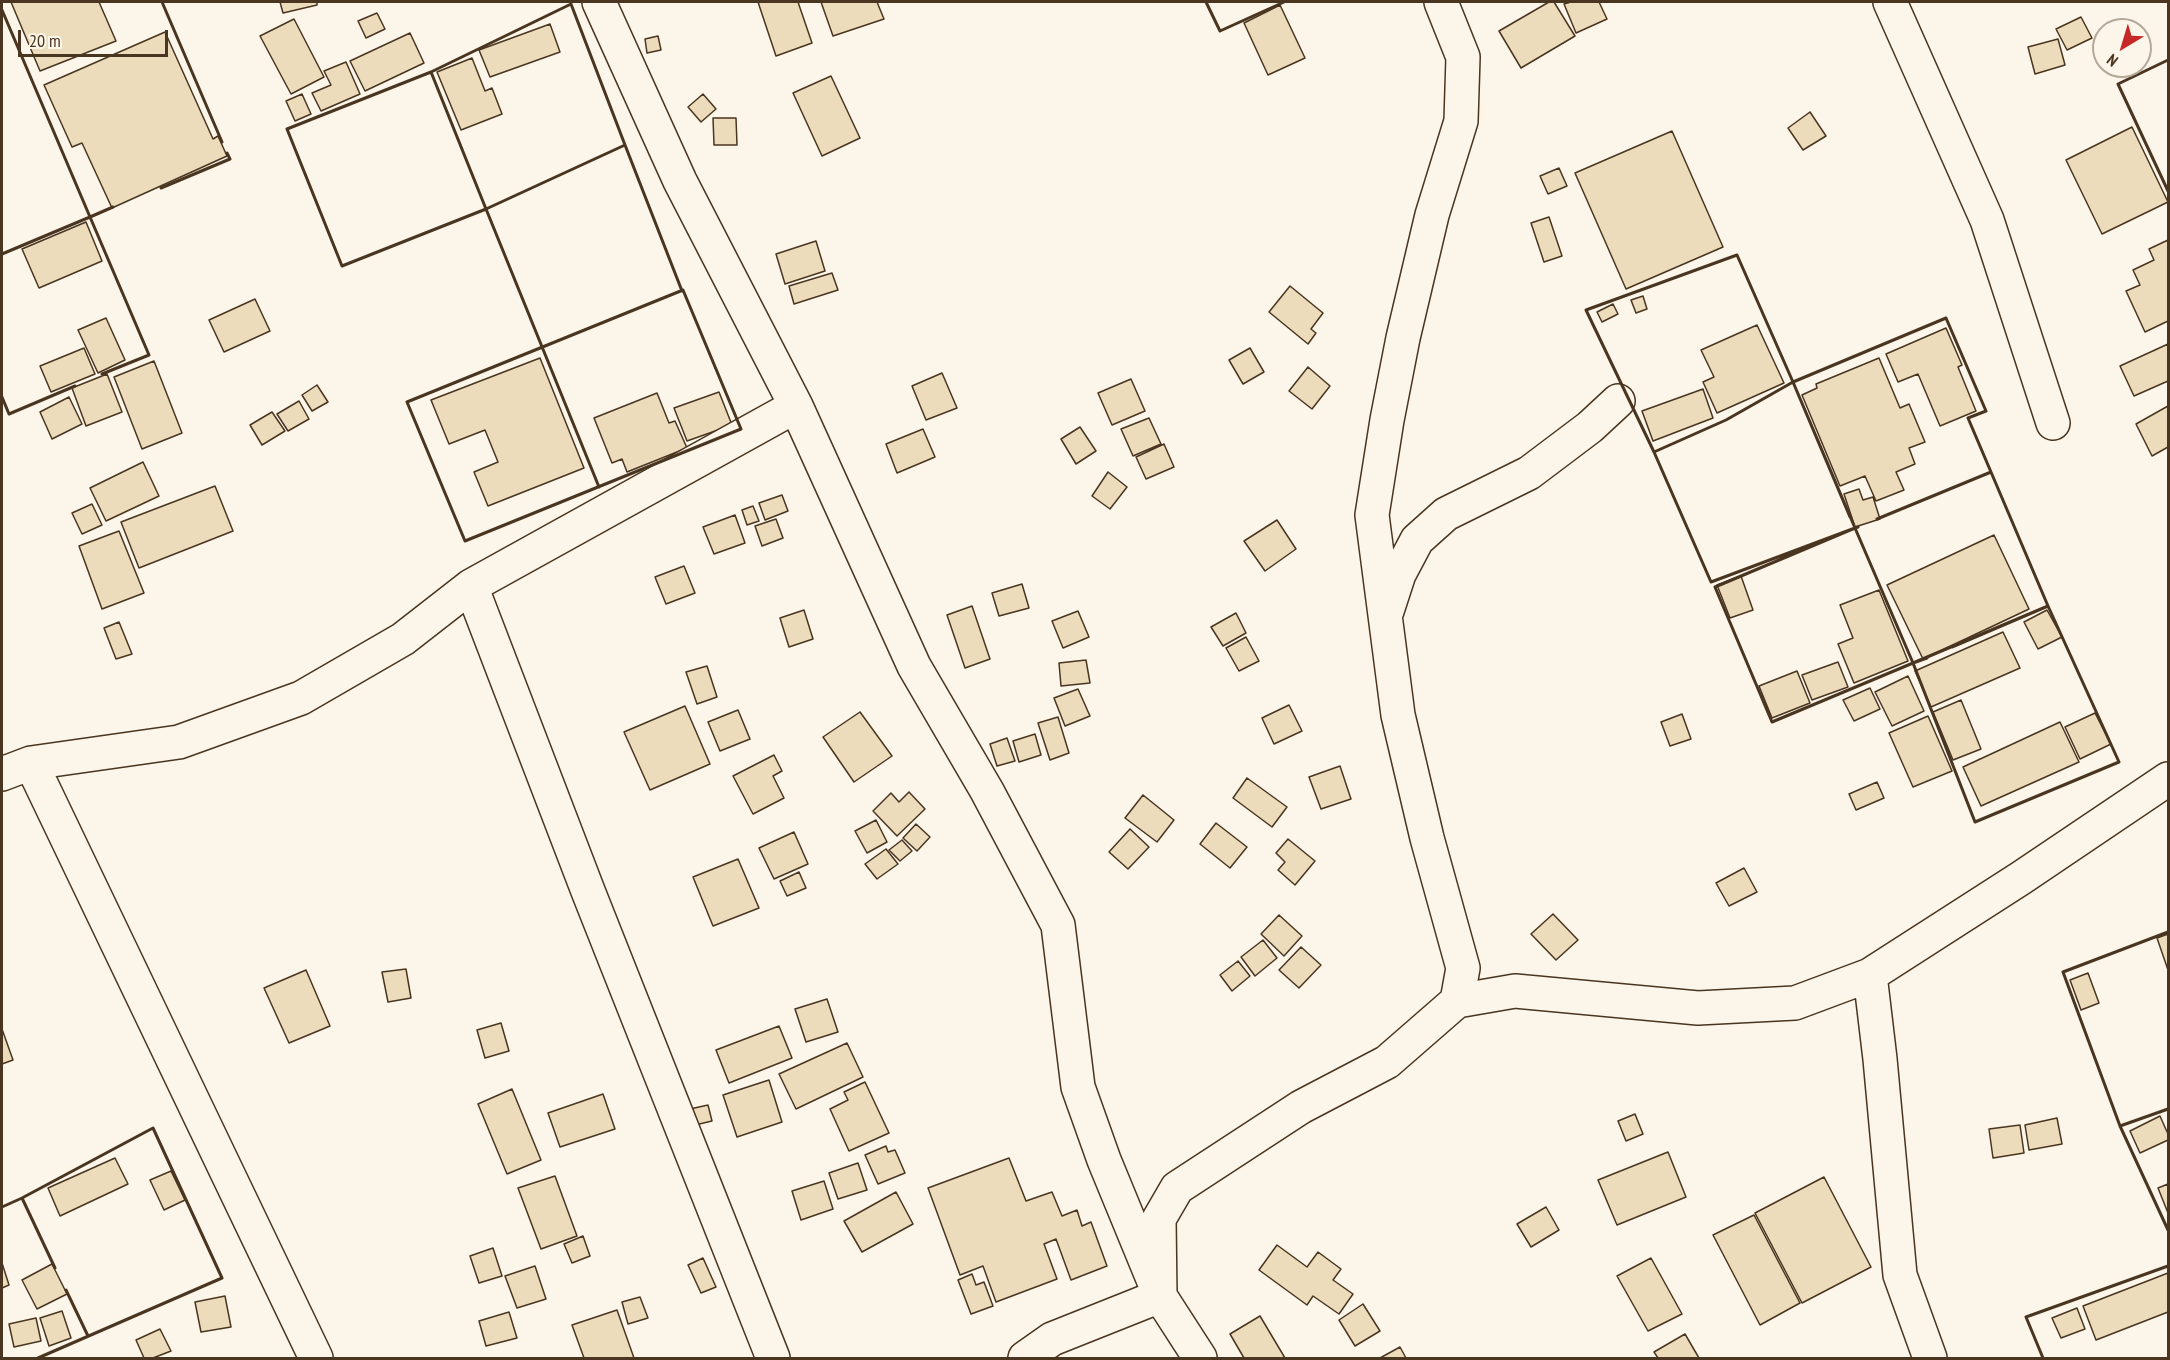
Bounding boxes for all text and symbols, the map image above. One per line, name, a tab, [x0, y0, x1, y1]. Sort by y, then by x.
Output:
scale bar	[21, 18, 171, 56]
north arrow	[2092, 18, 2152, 78]
text: 20 m	[29, 29, 61, 52]
text: N	[2103, 50, 2122, 71]

